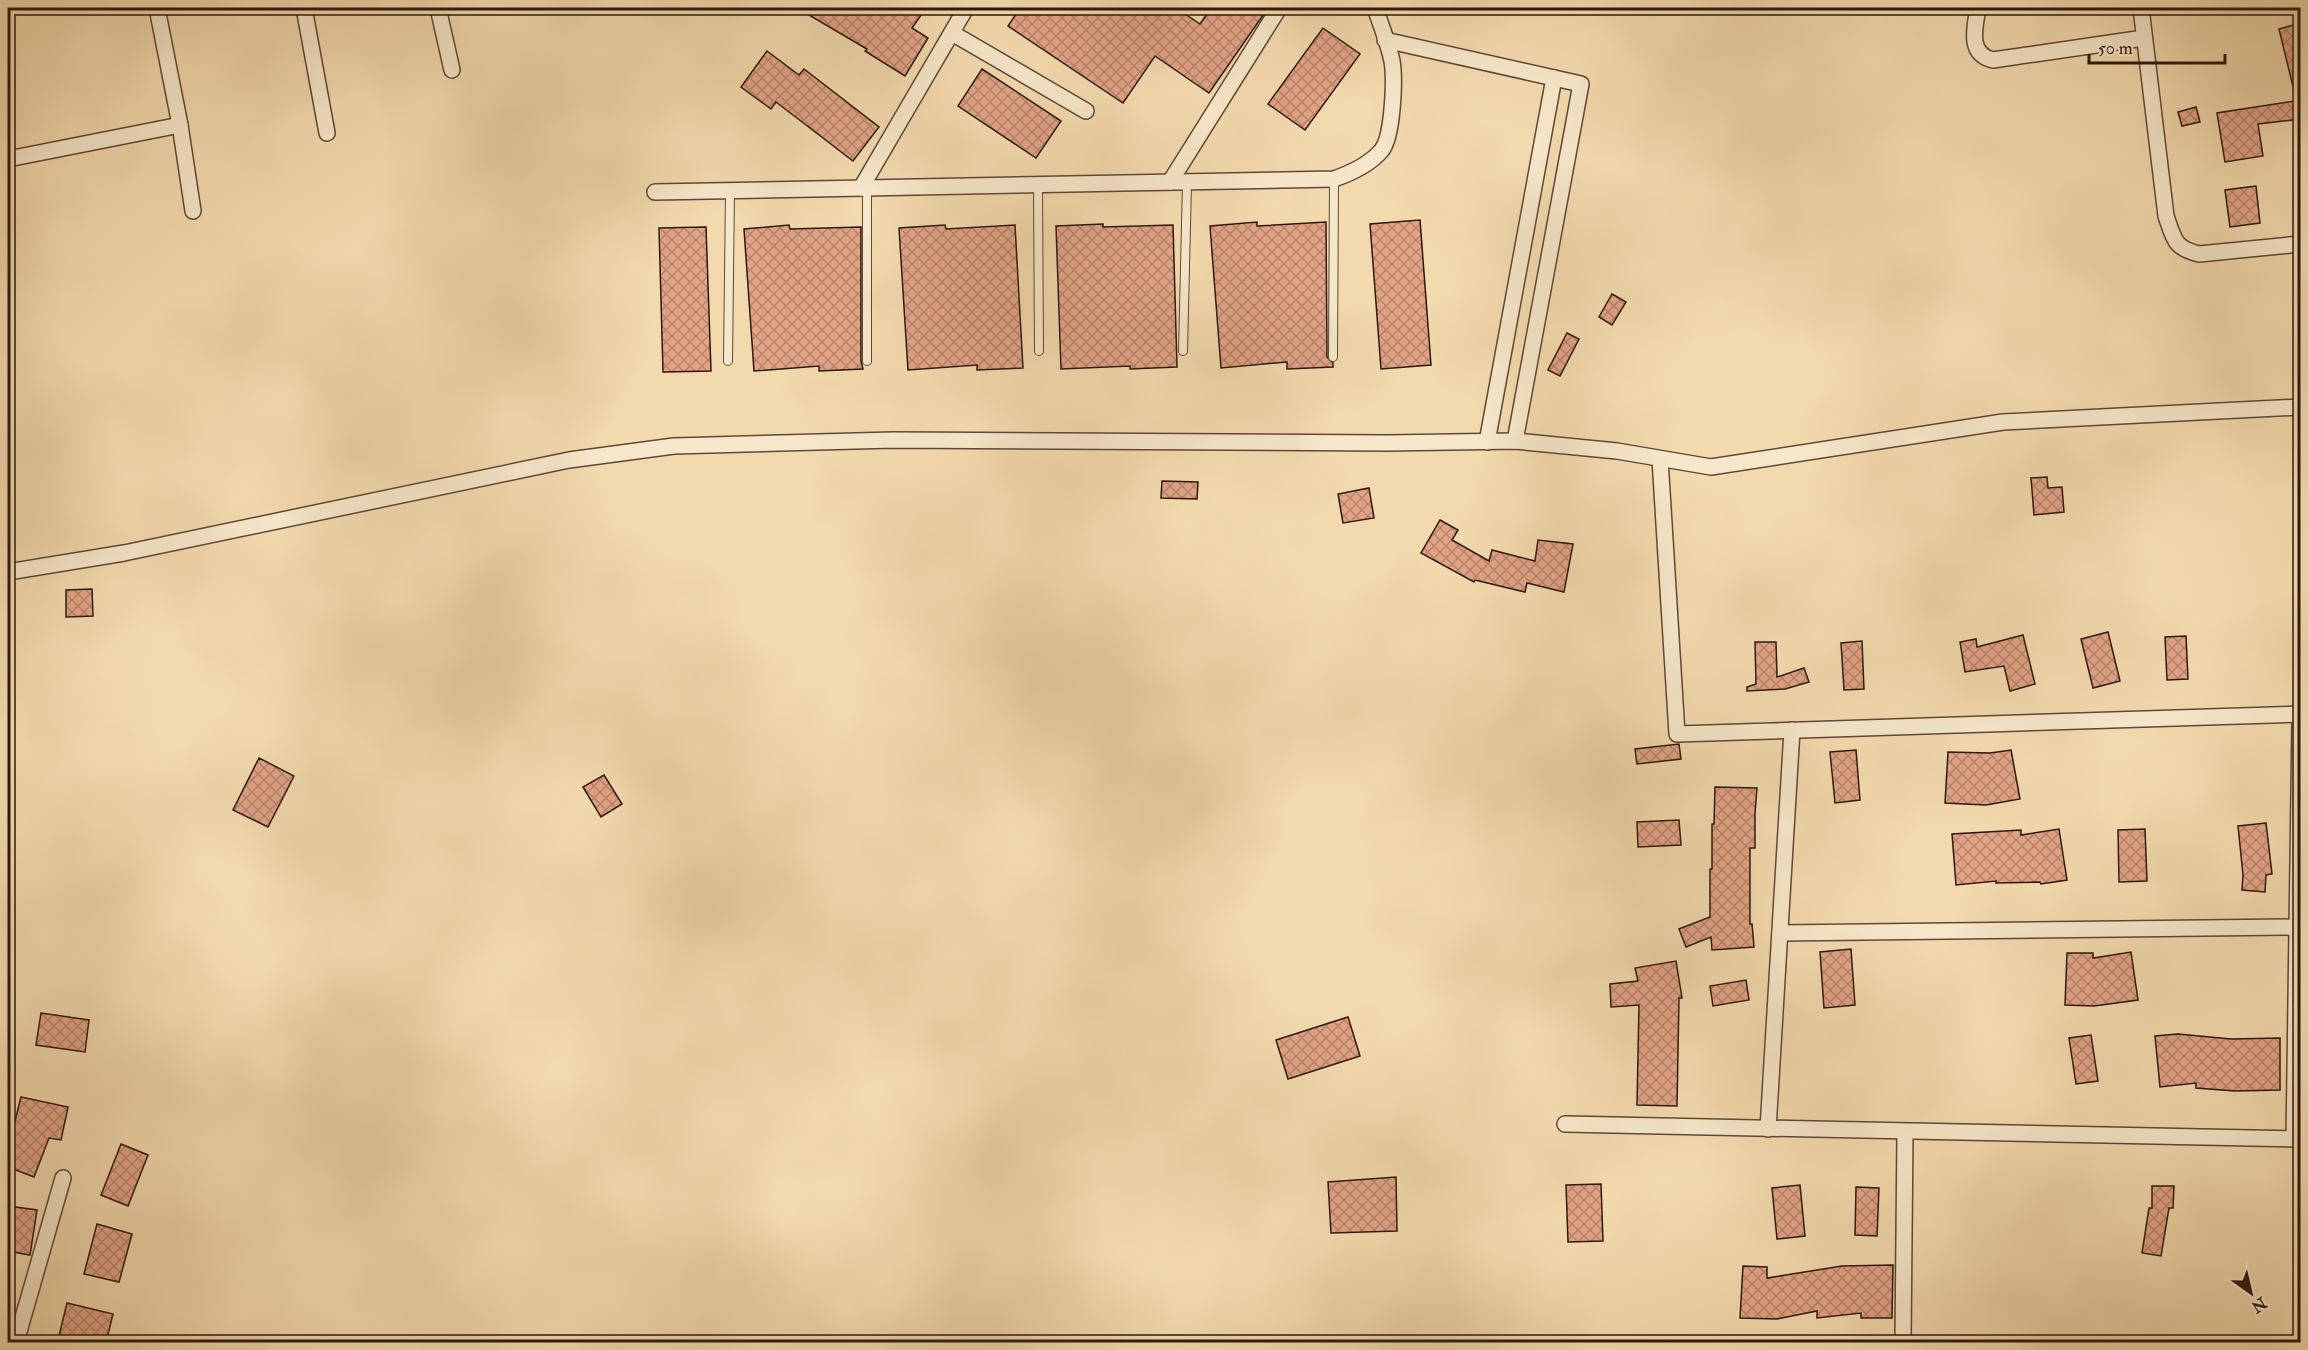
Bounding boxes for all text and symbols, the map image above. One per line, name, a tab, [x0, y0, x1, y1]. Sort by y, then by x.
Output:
scale bar	[2089, 27, 2226, 65]
text: 50 m	[2098, 37, 2133, 60]
north arrow	[2221, 1263, 2281, 1323]
text: N	[2247, 1292, 2271, 1317]

